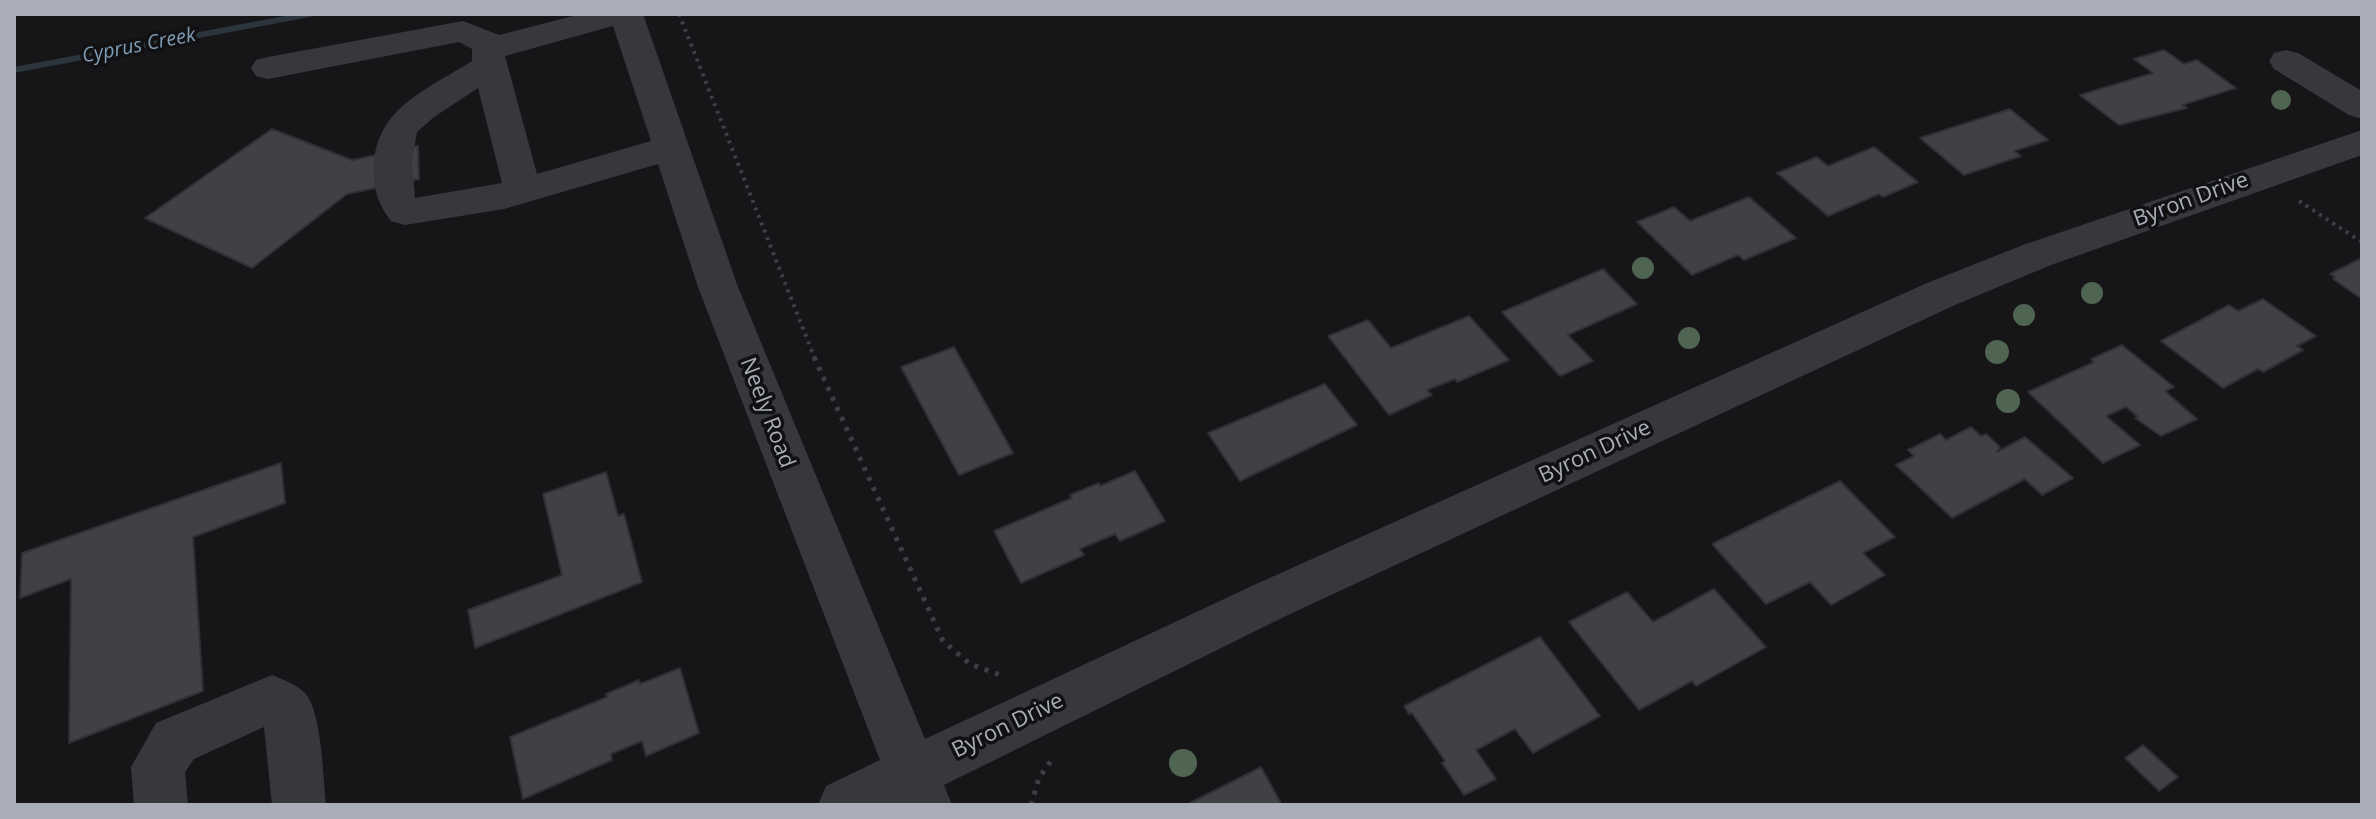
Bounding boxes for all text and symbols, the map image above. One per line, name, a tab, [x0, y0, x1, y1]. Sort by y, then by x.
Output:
water label: Cyprus Creek	[80, 23, 198, 69]
street label: Byron Drive	[2130, 167, 2252, 233]
street label: Neely Road	[734, 354, 800, 472]
street label: Byron Drive	[1535, 415, 1655, 489]
street label: Byron Drive	[948, 688, 1068, 764]

